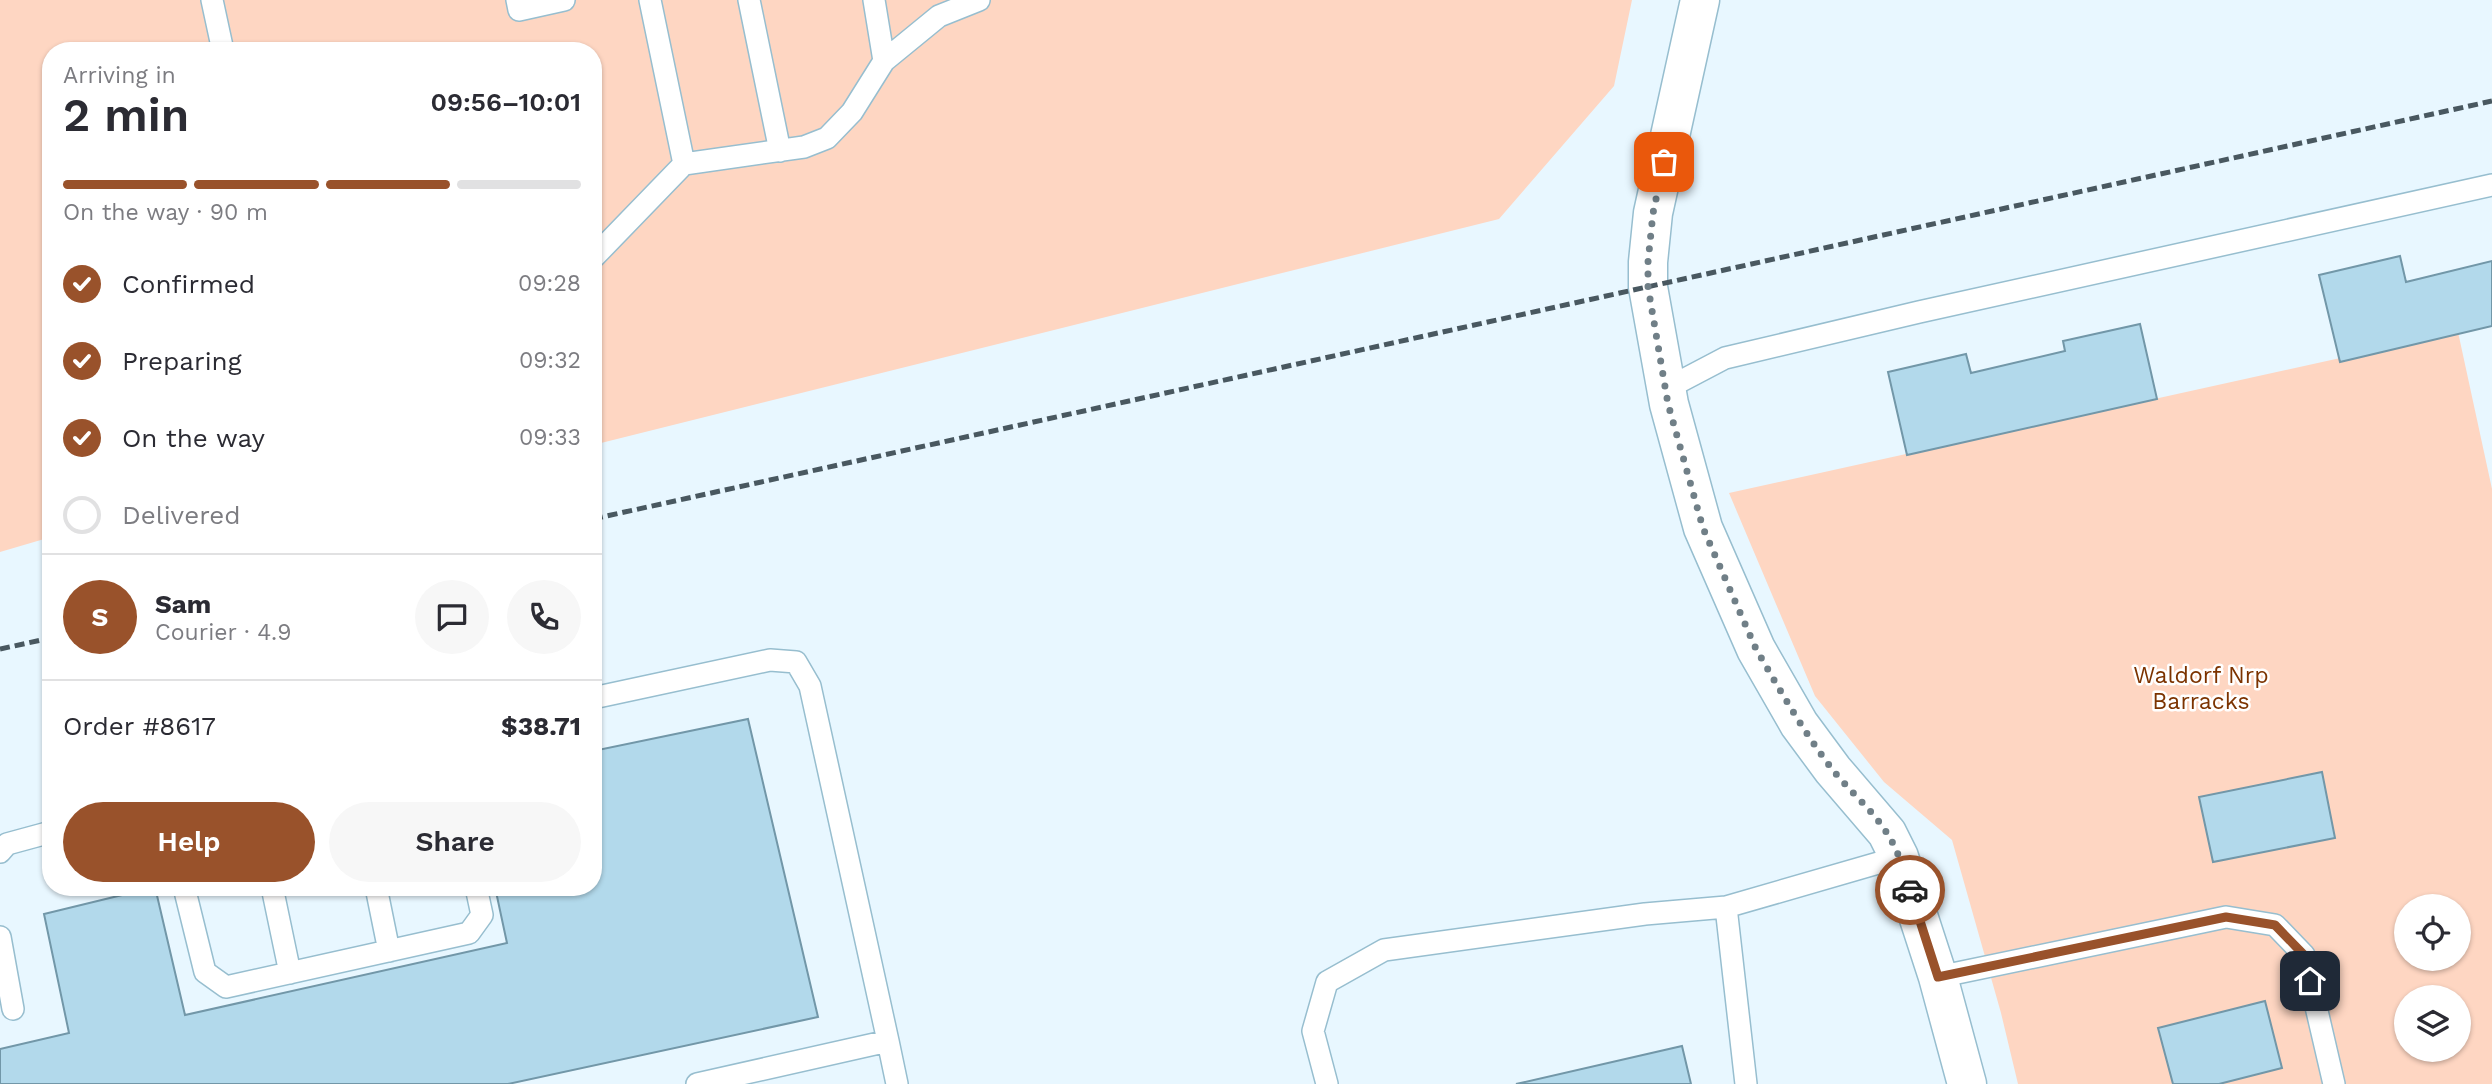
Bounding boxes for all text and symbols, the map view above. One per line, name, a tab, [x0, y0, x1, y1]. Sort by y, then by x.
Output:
text: Arriving in	[63, 62, 176, 89]
text: 09:56–10:01	[430, 87, 581, 117]
text: 2 min	[63, 88, 189, 142]
pin	[1634, 132, 1694, 192]
icon: bag	[1645, 143, 1683, 181]
text: On the way · 90 m	[63, 199, 268, 226]
icon: check	[63, 265, 101, 303]
text: Confirmed	[122, 269, 255, 299]
text: 09:28	[518, 270, 581, 297]
icon: check	[63, 342, 101, 380]
text: Preparing	[122, 346, 242, 376]
text: 09:32	[519, 347, 581, 374]
icon: check	[63, 419, 101, 457]
text: On the way	[122, 423, 265, 453]
text: 09:33	[519, 424, 581, 451]
text: Delivered	[122, 500, 241, 530]
button: chat	[415, 580, 489, 654]
button: phone	[507, 580, 581, 654]
text: Sam	[155, 589, 211, 619]
text: S	[92, 602, 108, 632]
text: Courier · 4.9	[155, 619, 291, 646]
park label: Waldorf Nrp Barracks	[2133, 662, 2269, 715]
text: Order #8617	[63, 711, 216, 741]
text: $38.71	[501, 711, 581, 741]
button: Help	[63, 802, 315, 882]
button: Share	[329, 802, 581, 882]
courier	[1875, 855, 1945, 925]
icon: car	[1891, 871, 1929, 909]
map controls	[2394, 894, 2471, 1062]
button: locate	[2394, 894, 2471, 971]
pin	[2280, 951, 2340, 1011]
icon: home	[2291, 962, 2329, 1000]
button: layers	[2394, 985, 2471, 1062]

